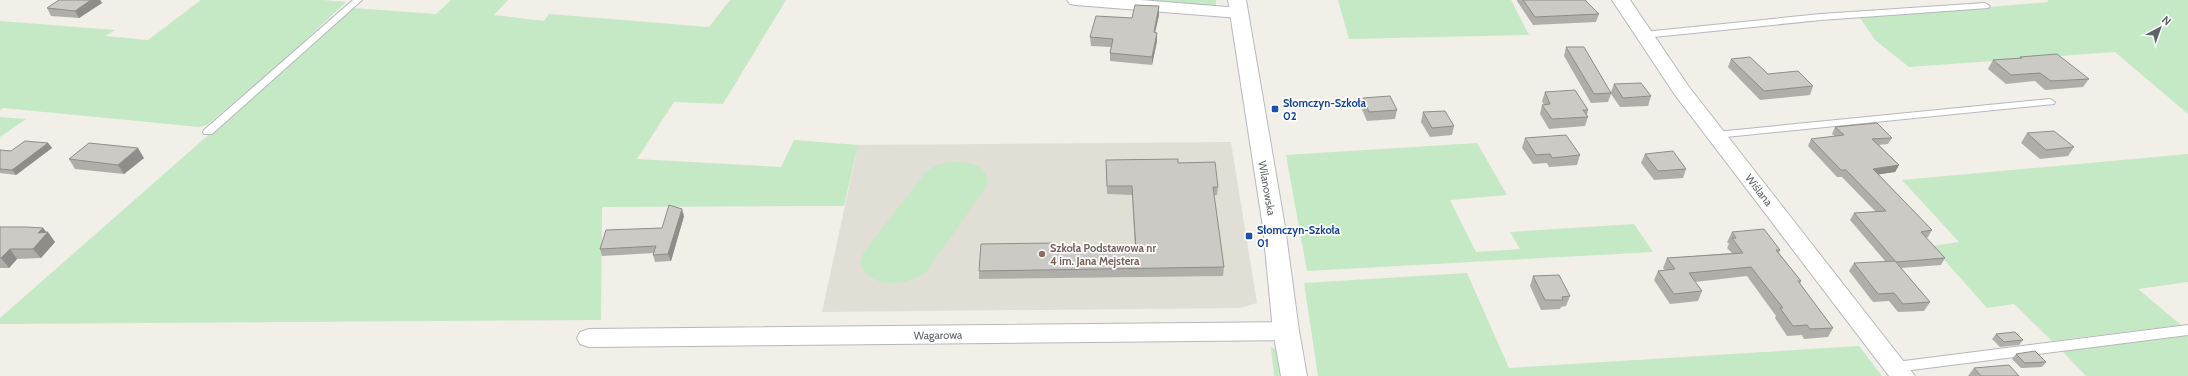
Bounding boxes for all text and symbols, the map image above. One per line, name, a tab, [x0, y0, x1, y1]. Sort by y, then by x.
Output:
north arrow	[2140, 8, 2180, 48]
text: N	[2159, 13, 2174, 28]
place label: Słomczyn-Szkoła 02	[1283, 96, 1366, 123]
marker: Słomczyn-Szkoła 02	[1270, 104, 1280, 114]
street label: Wilanowska	[1255, 160, 1279, 217]
street label: Wiślana	[1742, 171, 1776, 209]
place label: Słomczyn-Szkoła 01	[1257, 223, 1340, 250]
marker: Słomczyn-Szkoła 01	[1244, 231, 1254, 241]
place label: Szkoła Podstawowa nr 4 im. Jana Mejstera	[1050, 241, 1156, 268]
marker: Szkoła Podstawowa nr 4 im. Jana Mejstera	[1037, 249, 1047, 259]
street label: Wagarowa	[914, 328, 963, 342]

